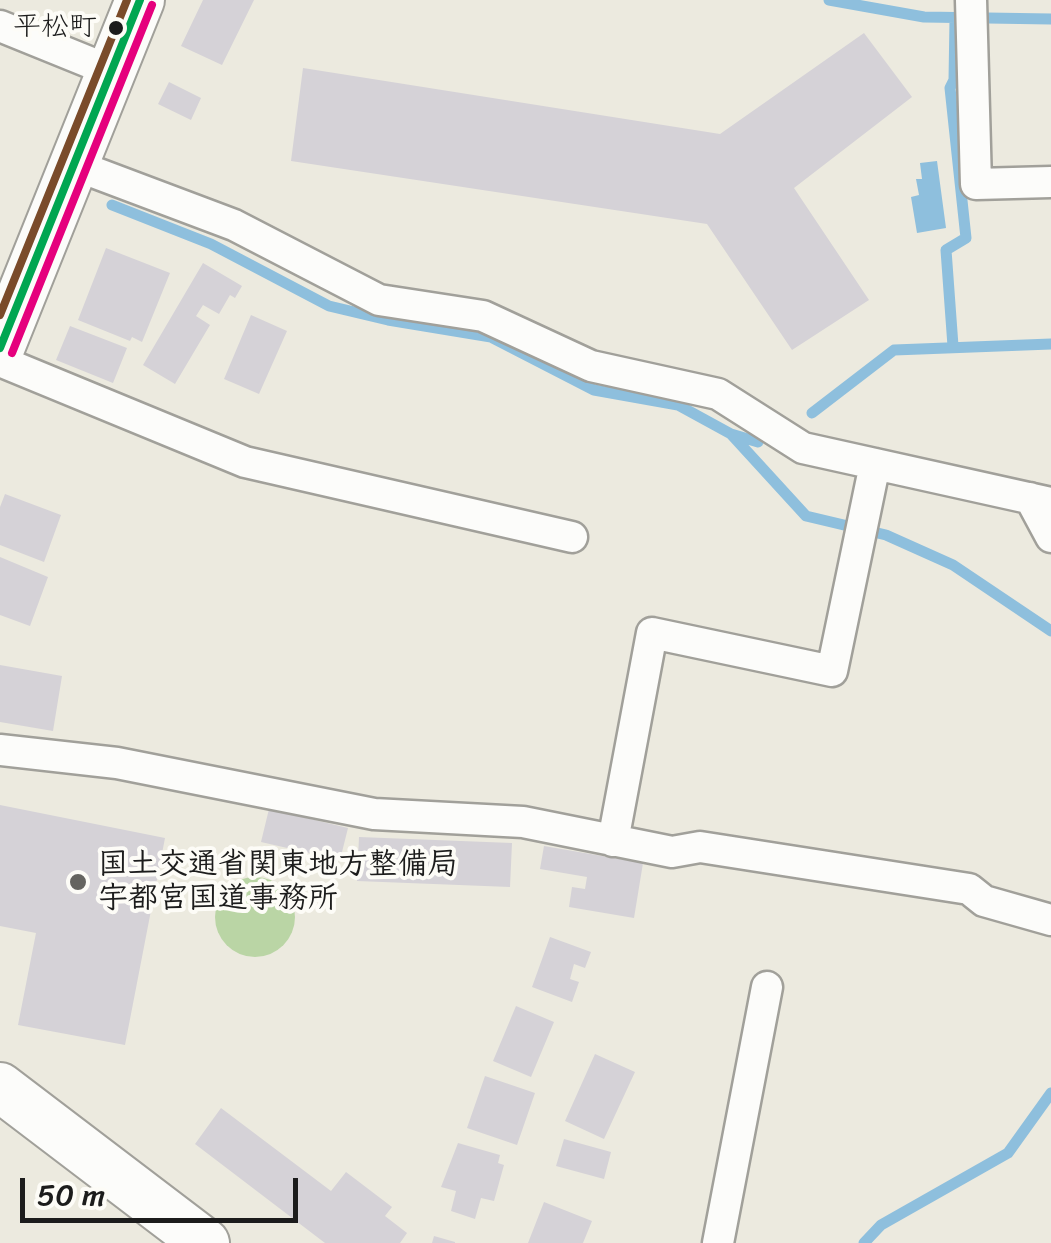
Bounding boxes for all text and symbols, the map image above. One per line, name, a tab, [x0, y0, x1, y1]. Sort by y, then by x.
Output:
place label: 平松町	[13, 11, 97, 45]
marker: 平松町	[106, 18, 126, 38]
place label: 国土交通省関東地方整備局 宇都宮国道事務所	[98, 847, 458, 918]
marker: 国土交通省関東地方整備局 宇都宮国道事務所	[67, 871, 89, 893]
scale bar	[25, 1158, 302, 1220]
text: 50 m	[37, 1168, 105, 1222]

